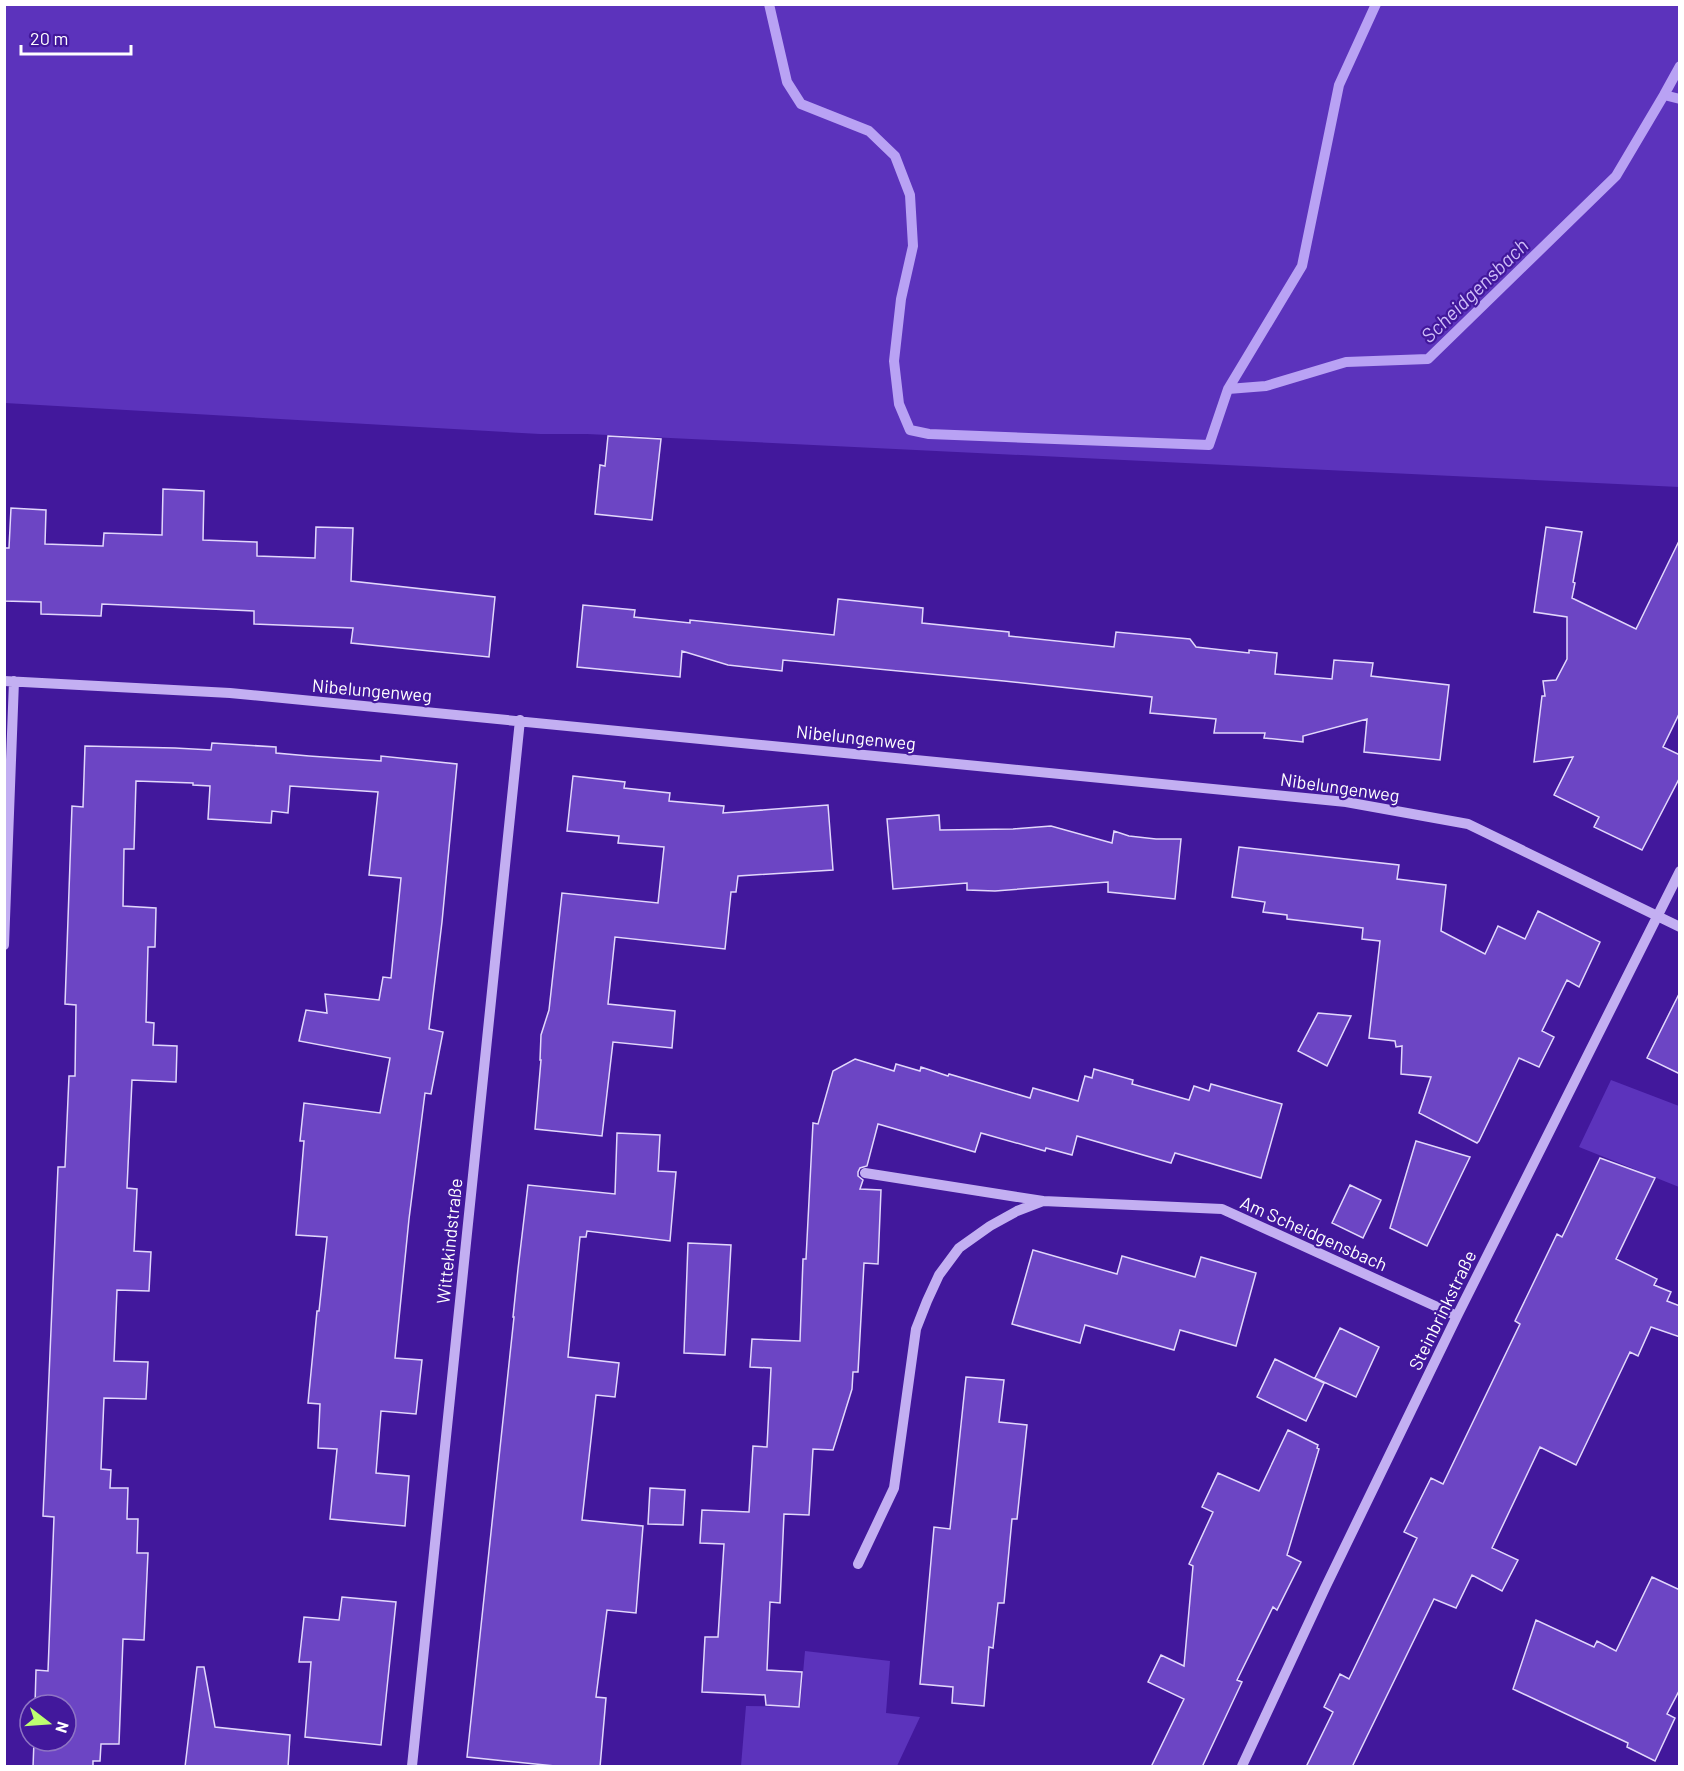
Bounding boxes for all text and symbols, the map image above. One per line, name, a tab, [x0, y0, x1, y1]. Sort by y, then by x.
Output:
scale bar	[21, 18, 130, 56]
text: 20 m	[30, 27, 68, 49]
water label: Scheidgensbach	[1415, 233, 1533, 347]
street label: Nibelungenweg	[311, 674, 433, 706]
street label: Nibelungenweg	[795, 720, 917, 754]
street label: Nibelungenweg	[1279, 768, 1401, 806]
street label: Wittekindstraße	[431, 1177, 467, 1305]
street label: Am Scheidgensbach	[1237, 1191, 1391, 1275]
street label: Steinbrinkstraße	[1403, 1246, 1481, 1374]
north arrow	[18, 1693, 78, 1753]
text: N	[52, 1720, 73, 1735]

